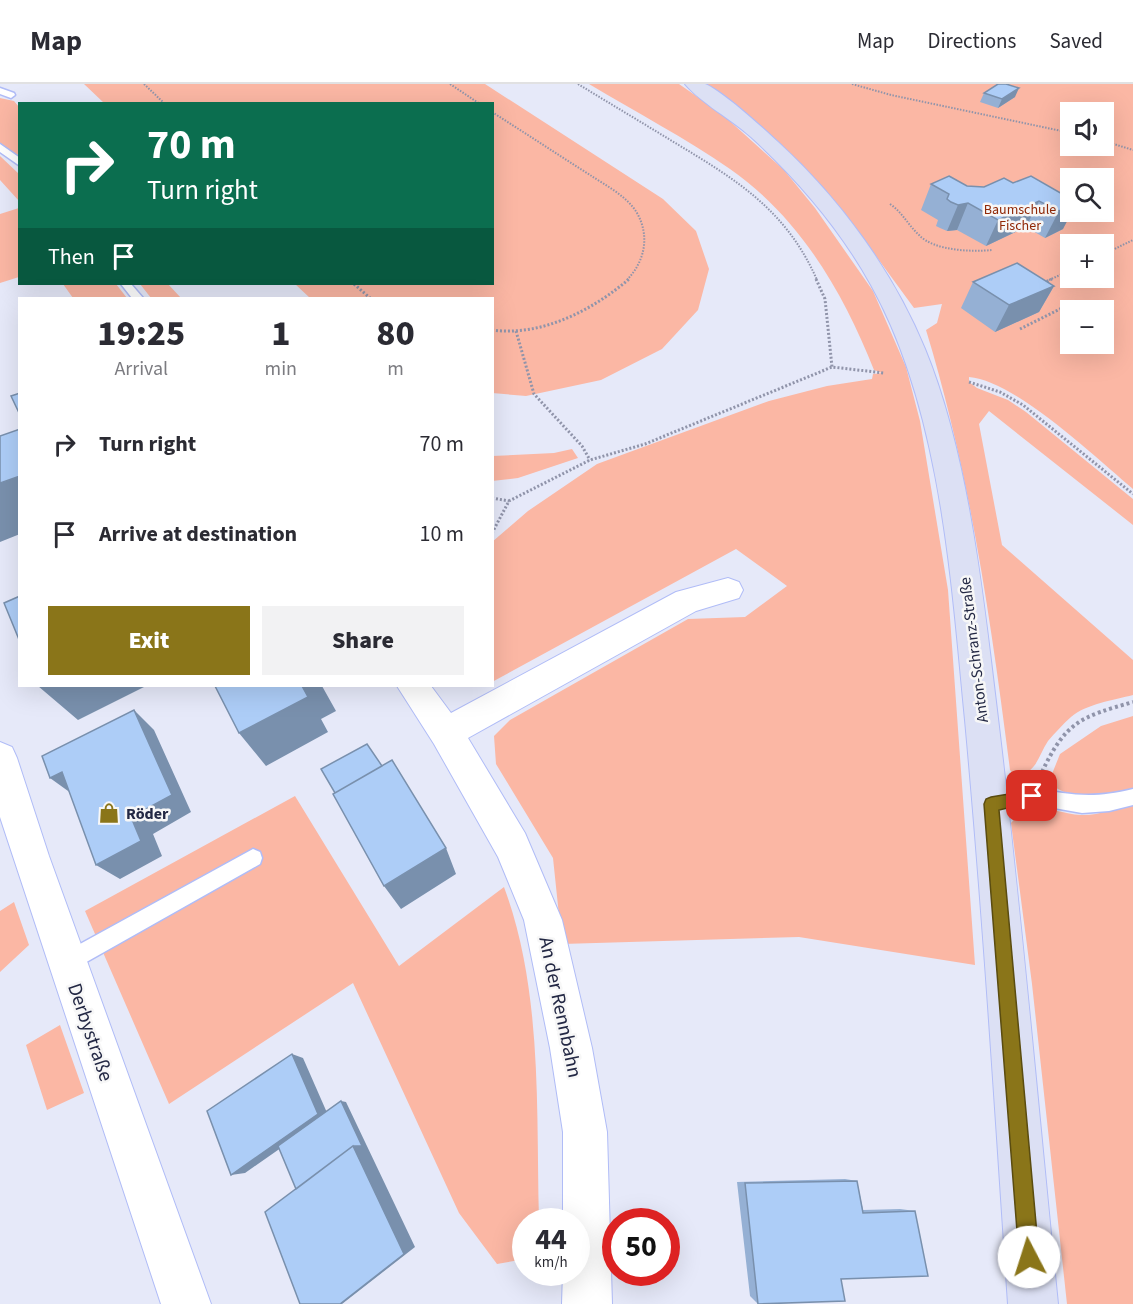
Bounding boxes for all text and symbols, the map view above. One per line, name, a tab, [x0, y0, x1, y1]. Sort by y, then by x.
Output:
text: Map	[30, 21, 82, 61]
text: Map	[857, 26, 895, 56]
text: Directions	[928, 26, 1016, 56]
text: Saved	[1049, 26, 1103, 56]
map controls	[1060, 102, 1114, 354]
button: sound	[1060, 102, 1114, 156]
text: 70 m	[147, 115, 236, 175]
icon: right	[48, 126, 126, 204]
button: search	[1060, 168, 1114, 222]
text: Turn right	[147, 171, 258, 210]
park label: Baumschule Fischer	[984, 200, 1056, 236]
button: +	[1060, 234, 1114, 288]
icon: arrive	[107, 240, 140, 273]
text: Then	[48, 241, 95, 273]
button: −	[1060, 300, 1114, 354]
text: 19:25	[97, 308, 185, 359]
text: 1	[271, 308, 290, 359]
text: 80	[376, 308, 415, 359]
text: Arrival	[114, 355, 168, 383]
text: min	[265, 355, 297, 383]
text: m	[387, 355, 404, 383]
icon: right	[48, 428, 81, 461]
text: Turn right	[99, 428, 196, 460]
text: 70 m	[419, 428, 464, 460]
icon: arrive	[48, 518, 81, 551]
text: Arrive at destination	[99, 518, 297, 550]
text: 10 m	[419, 518, 464, 550]
street label: Anton-Schranz-Straße	[954, 576, 994, 724]
button: Exit	[48, 606, 250, 675]
button: Share	[262, 606, 464, 675]
pin	[1006, 770, 1057, 821]
icon: arrive	[1015, 779, 1048, 812]
shop icon: Röder	[97, 801, 121, 825]
place label: Röder	[126, 803, 169, 825]
street label: An der Rennbahn	[531, 934, 589, 1080]
street label: Derbystraße	[60, 979, 120, 1085]
speed limit sign: 50	[602, 1208, 680, 1286]
text: 44	[535, 1218, 567, 1261]
position arrow	[997, 1225, 1061, 1289]
text: km/h	[534, 1252, 568, 1273]

